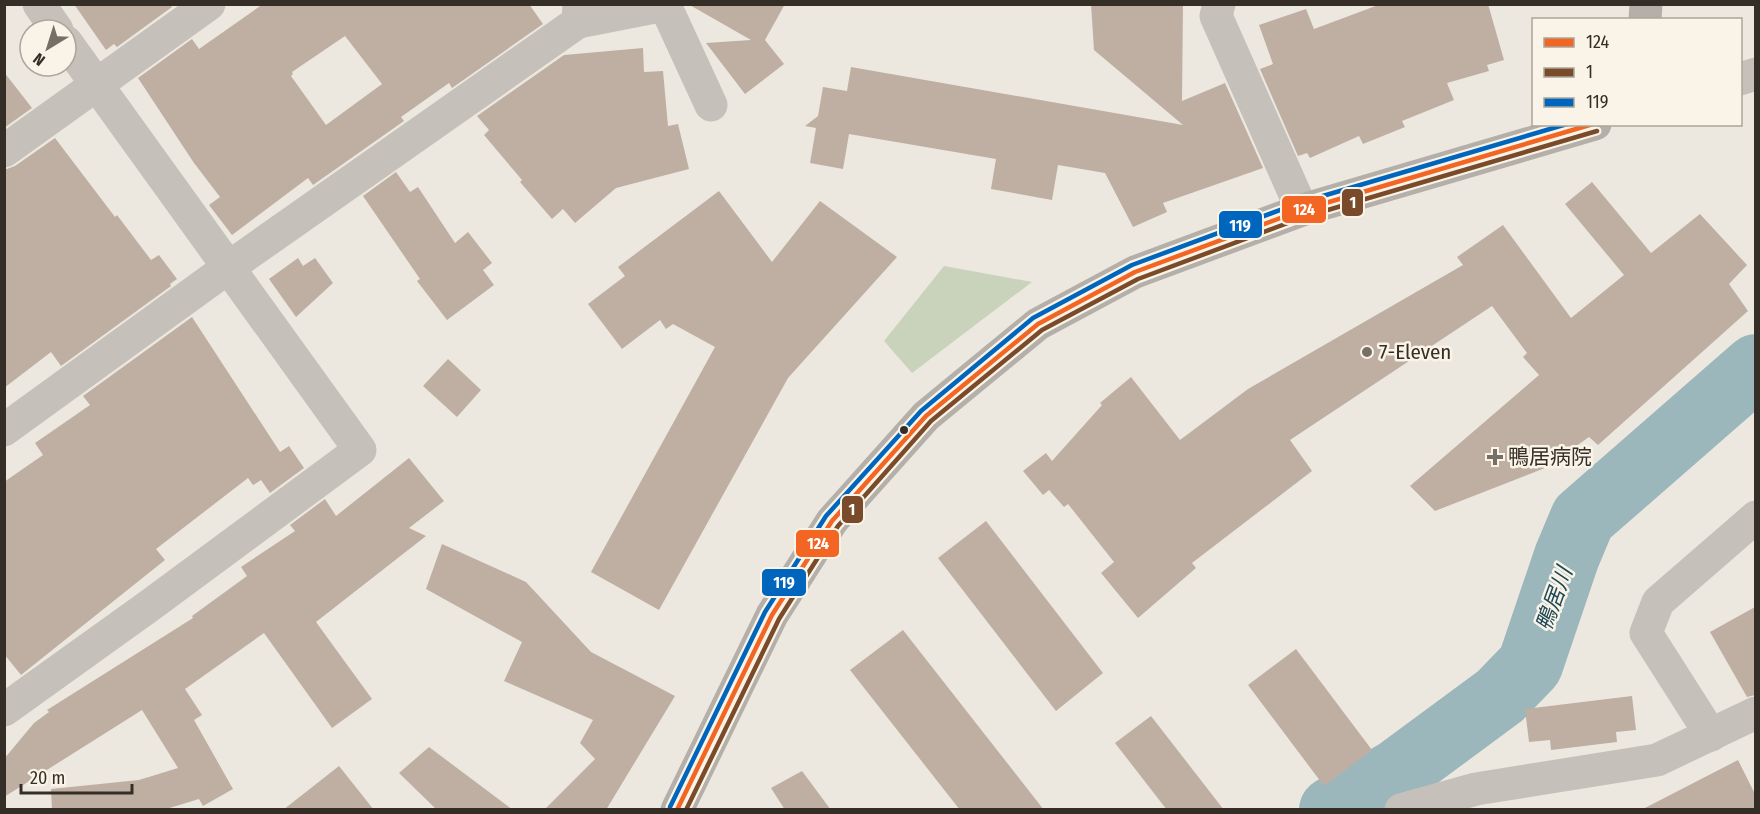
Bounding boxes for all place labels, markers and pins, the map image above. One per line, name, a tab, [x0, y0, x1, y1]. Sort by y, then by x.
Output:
place label: 7-Eleven	[1379, 339, 1451, 365]
marker: 7-Eleven	[1360, 345, 1374, 359]
unlabelled marker	[898, 424, 910, 436]
place label: 鴨居病院	[1508, 444, 1592, 470]
marker: 鴨居病院	[1486, 448, 1504, 466]

